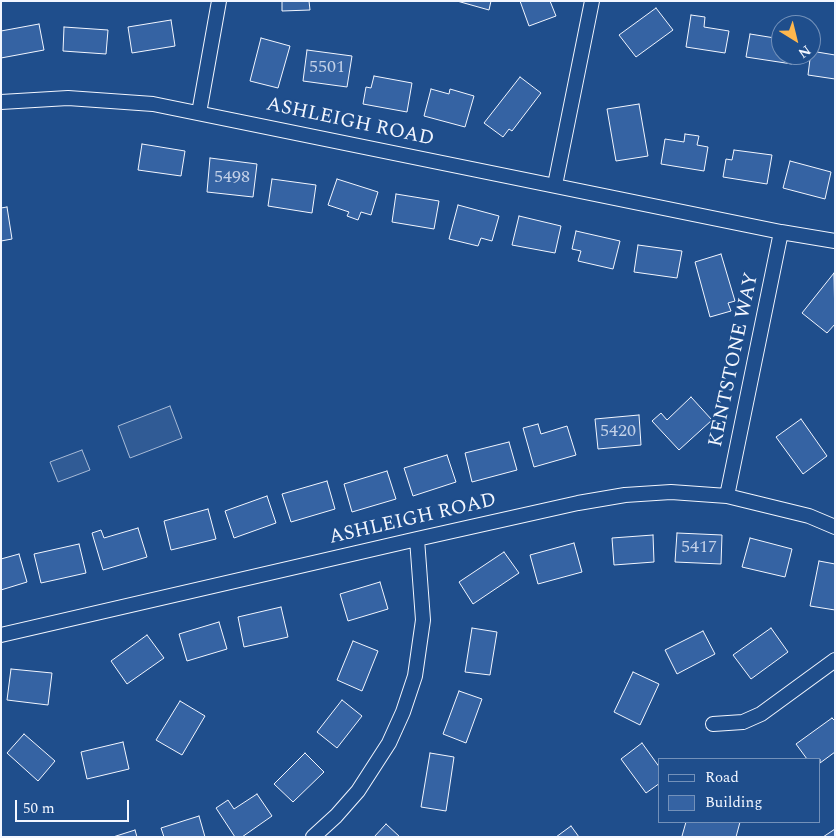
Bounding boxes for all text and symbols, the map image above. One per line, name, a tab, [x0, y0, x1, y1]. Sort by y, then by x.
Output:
north arrow	[771, 15, 821, 65]
text: N	[794, 40, 815, 64]
house number: 5501	[309, 57, 345, 79]
street label: ASHLEIGH ROAD	[264, 93, 436, 153]
house number: 5498	[214, 167, 250, 189]
street label: KENTSTONE WAY	[705, 271, 765, 449]
house number: 5420	[600, 421, 636, 443]
street label: ASHLEIGH ROAD	[327, 489, 499, 551]
house number: 5417	[681, 537, 717, 559]
legend	[658, 758, 821, 823]
text: Road	[705, 766, 739, 789]
scale bar	[18, 790, 131, 822]
text: Building	[705, 791, 762, 814]
text: 50 m	[23, 797, 55, 820]

